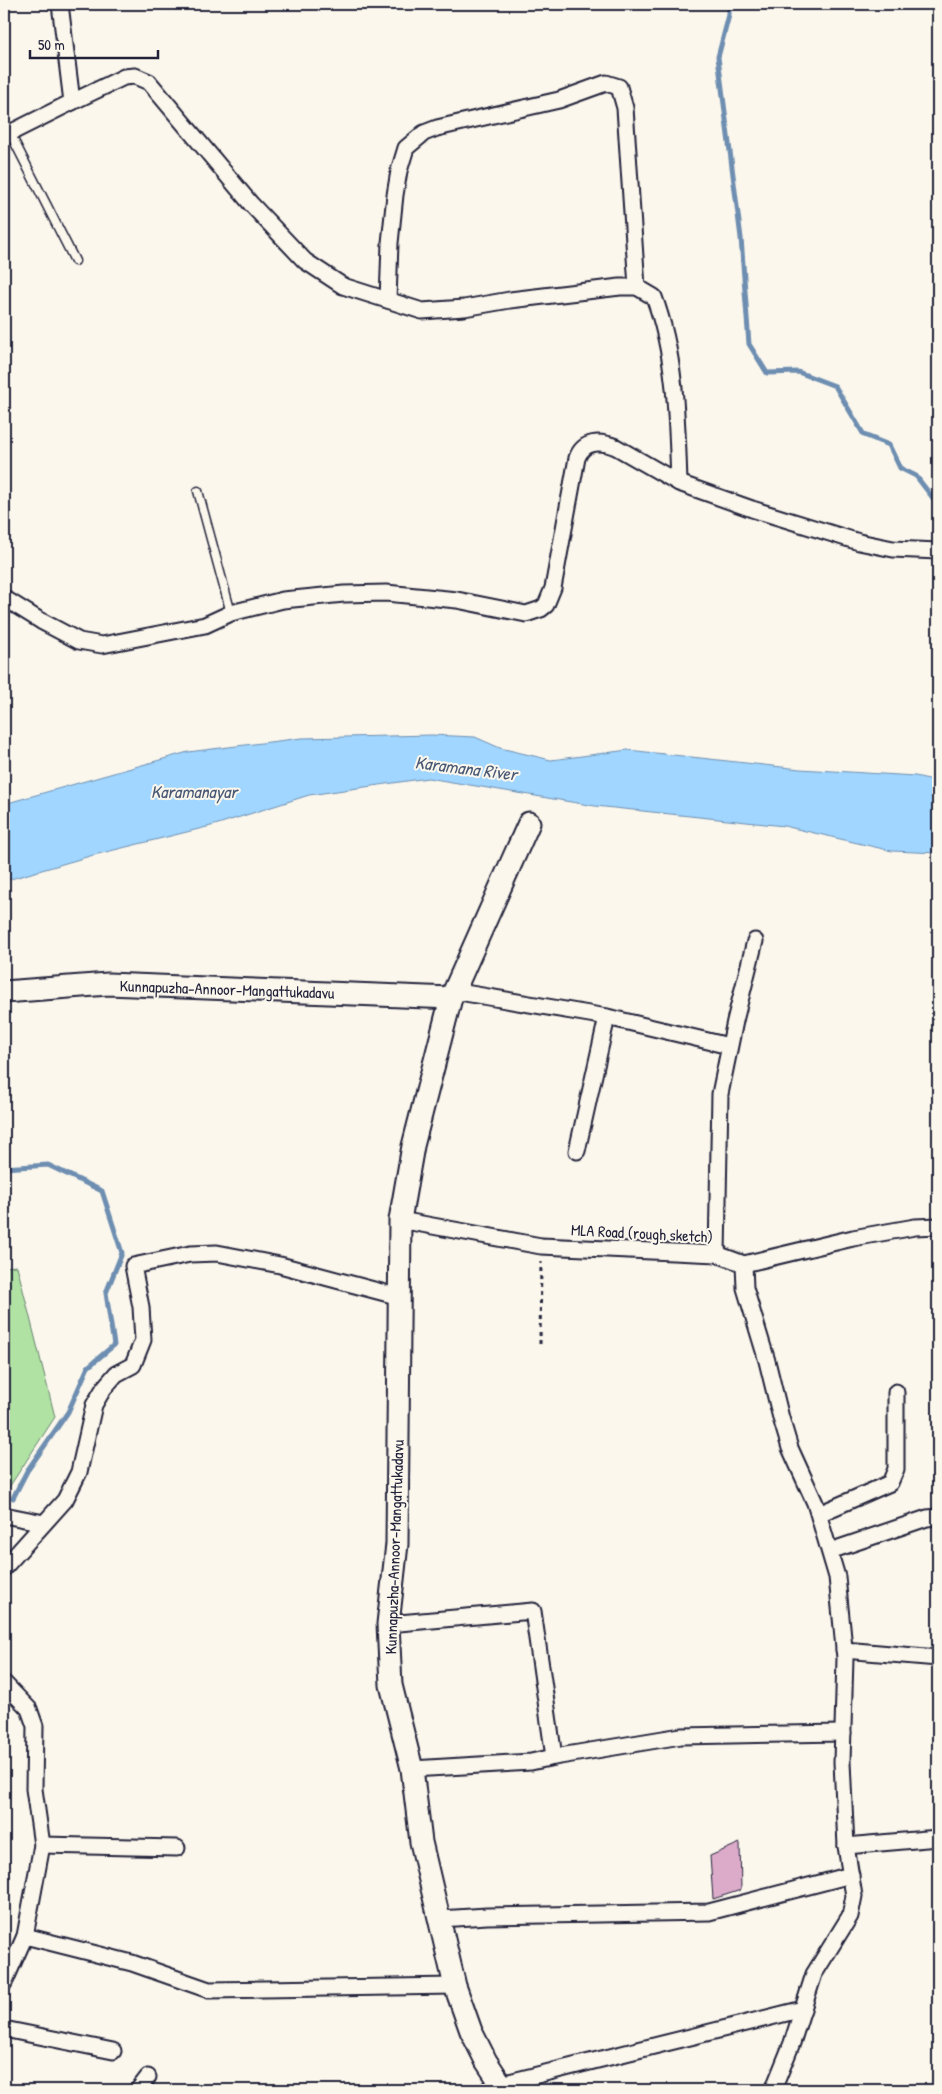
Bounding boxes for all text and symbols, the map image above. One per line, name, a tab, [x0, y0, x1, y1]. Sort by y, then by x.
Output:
scale bar	[30, 28, 158, 60]
text: 50 m	[38, 34, 65, 55]
water label: Karamana River	[414, 749, 520, 787]
water label: Karamanayar	[151, 779, 239, 804]
street label: Kunnapuzha-Annoor-Mangattukadavu	[119, 974, 335, 1004]
street label: MLA Road (rough sketch)	[570, 1218, 714, 1248]
street label: Kunnapuzha-Annoor-Mangattukadavu	[379, 1439, 409, 1655]

